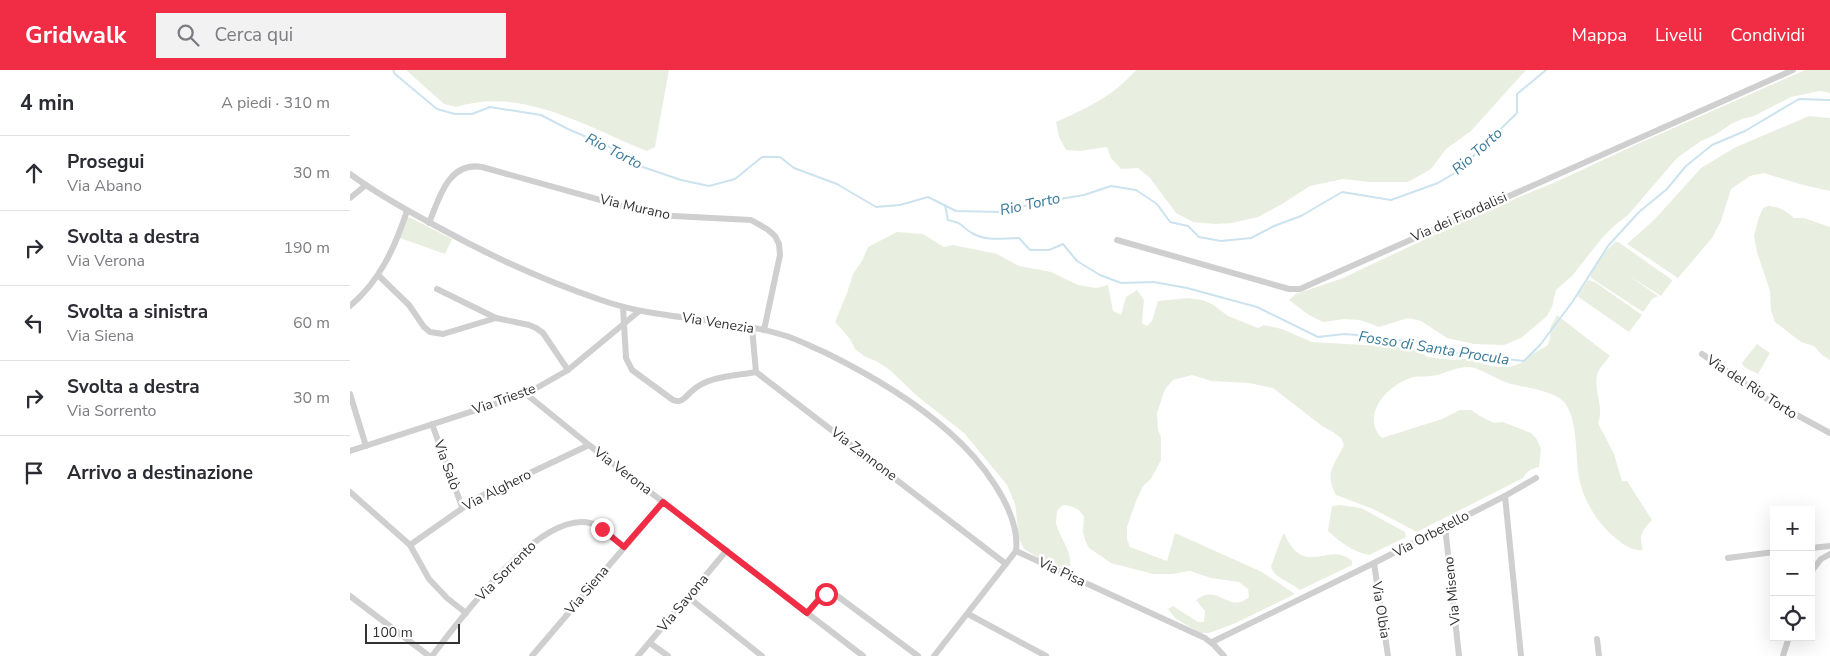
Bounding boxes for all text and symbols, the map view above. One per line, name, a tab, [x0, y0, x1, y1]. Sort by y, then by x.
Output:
search box	[156, 13, 506, 58]
text: Gridwalk	[25, 19, 126, 51]
icon: search	[174, 21, 202, 49]
text: Cerca qui	[214, 22, 293, 48]
text: Mappa	[1572, 23, 1627, 47]
text: Livelli	[1655, 23, 1702, 47]
text: Condividi	[1730, 23, 1805, 47]
text: 4 min	[20, 89, 74, 117]
text: A piedi · 310 m	[221, 92, 330, 114]
water label: Rio Torto	[1448, 123, 1506, 179]
water label: Rio Torto	[582, 128, 646, 174]
text: Prosegui	[67, 149, 144, 175]
icon: ahead	[20, 159, 48, 187]
text: 30 m	[293, 162, 330, 184]
text: Via Abano	[67, 175, 142, 197]
street label: Via dei Fiordalisi	[1407, 187, 1510, 247]
water label: Rio Torto	[998, 188, 1062, 220]
street label: Via Murano	[597, 189, 672, 224]
text: Svolta a destra	[67, 224, 200, 250]
icon: right	[20, 234, 48, 262]
text: 190 m	[283, 237, 330, 259]
text: Via Verona	[67, 250, 145, 272]
text: Svolta a sinistra	[67, 299, 208, 325]
street label: Via Venezia	[680, 308, 755, 338]
icon: left	[20, 309, 48, 337]
text: 60 m	[293, 312, 330, 334]
text: Via Siena	[67, 325, 134, 347]
water label: Fosso di Santa Procula	[1357, 326, 1511, 370]
street label: Via del Rio Torto	[1702, 350, 1801, 424]
text: Svolta a destra	[67, 374, 200, 400]
street label: Via Trieste	[469, 379, 538, 420]
icon: right	[20, 384, 48, 412]
text: 30 m	[293, 387, 330, 409]
text: Via Sorrento	[67, 400, 156, 422]
street label: Via Zannone	[826, 422, 901, 485]
street label: Via Salò	[429, 436, 465, 493]
street label: Via Verona	[589, 442, 656, 499]
icon: arrive	[20, 459, 48, 487]
text: Arrivo a destinazione	[67, 460, 253, 486]
street label: Via Alghero	[459, 465, 535, 516]
street label: Via Orbetello	[1389, 506, 1473, 562]
map controls	[1770, 506, 1815, 641]
button: +	[1770, 506, 1815, 551]
route end	[591, 518, 614, 541]
street label: Via Sorrento	[471, 536, 541, 606]
button: −	[1770, 551, 1815, 596]
street label: Via Pisa	[1034, 552, 1089, 591]
street label: Via Miseno	[1439, 555, 1465, 627]
street label: Via Siena	[560, 561, 613, 619]
street label: Via Savona	[653, 570, 713, 637]
street label: Via Olbia	[1367, 579, 1395, 640]
route start	[815, 583, 838, 606]
button: locate	[1770, 596, 1815, 641]
scale bar	[365, 621, 460, 644]
text: 100 m	[372, 623, 413, 642]

